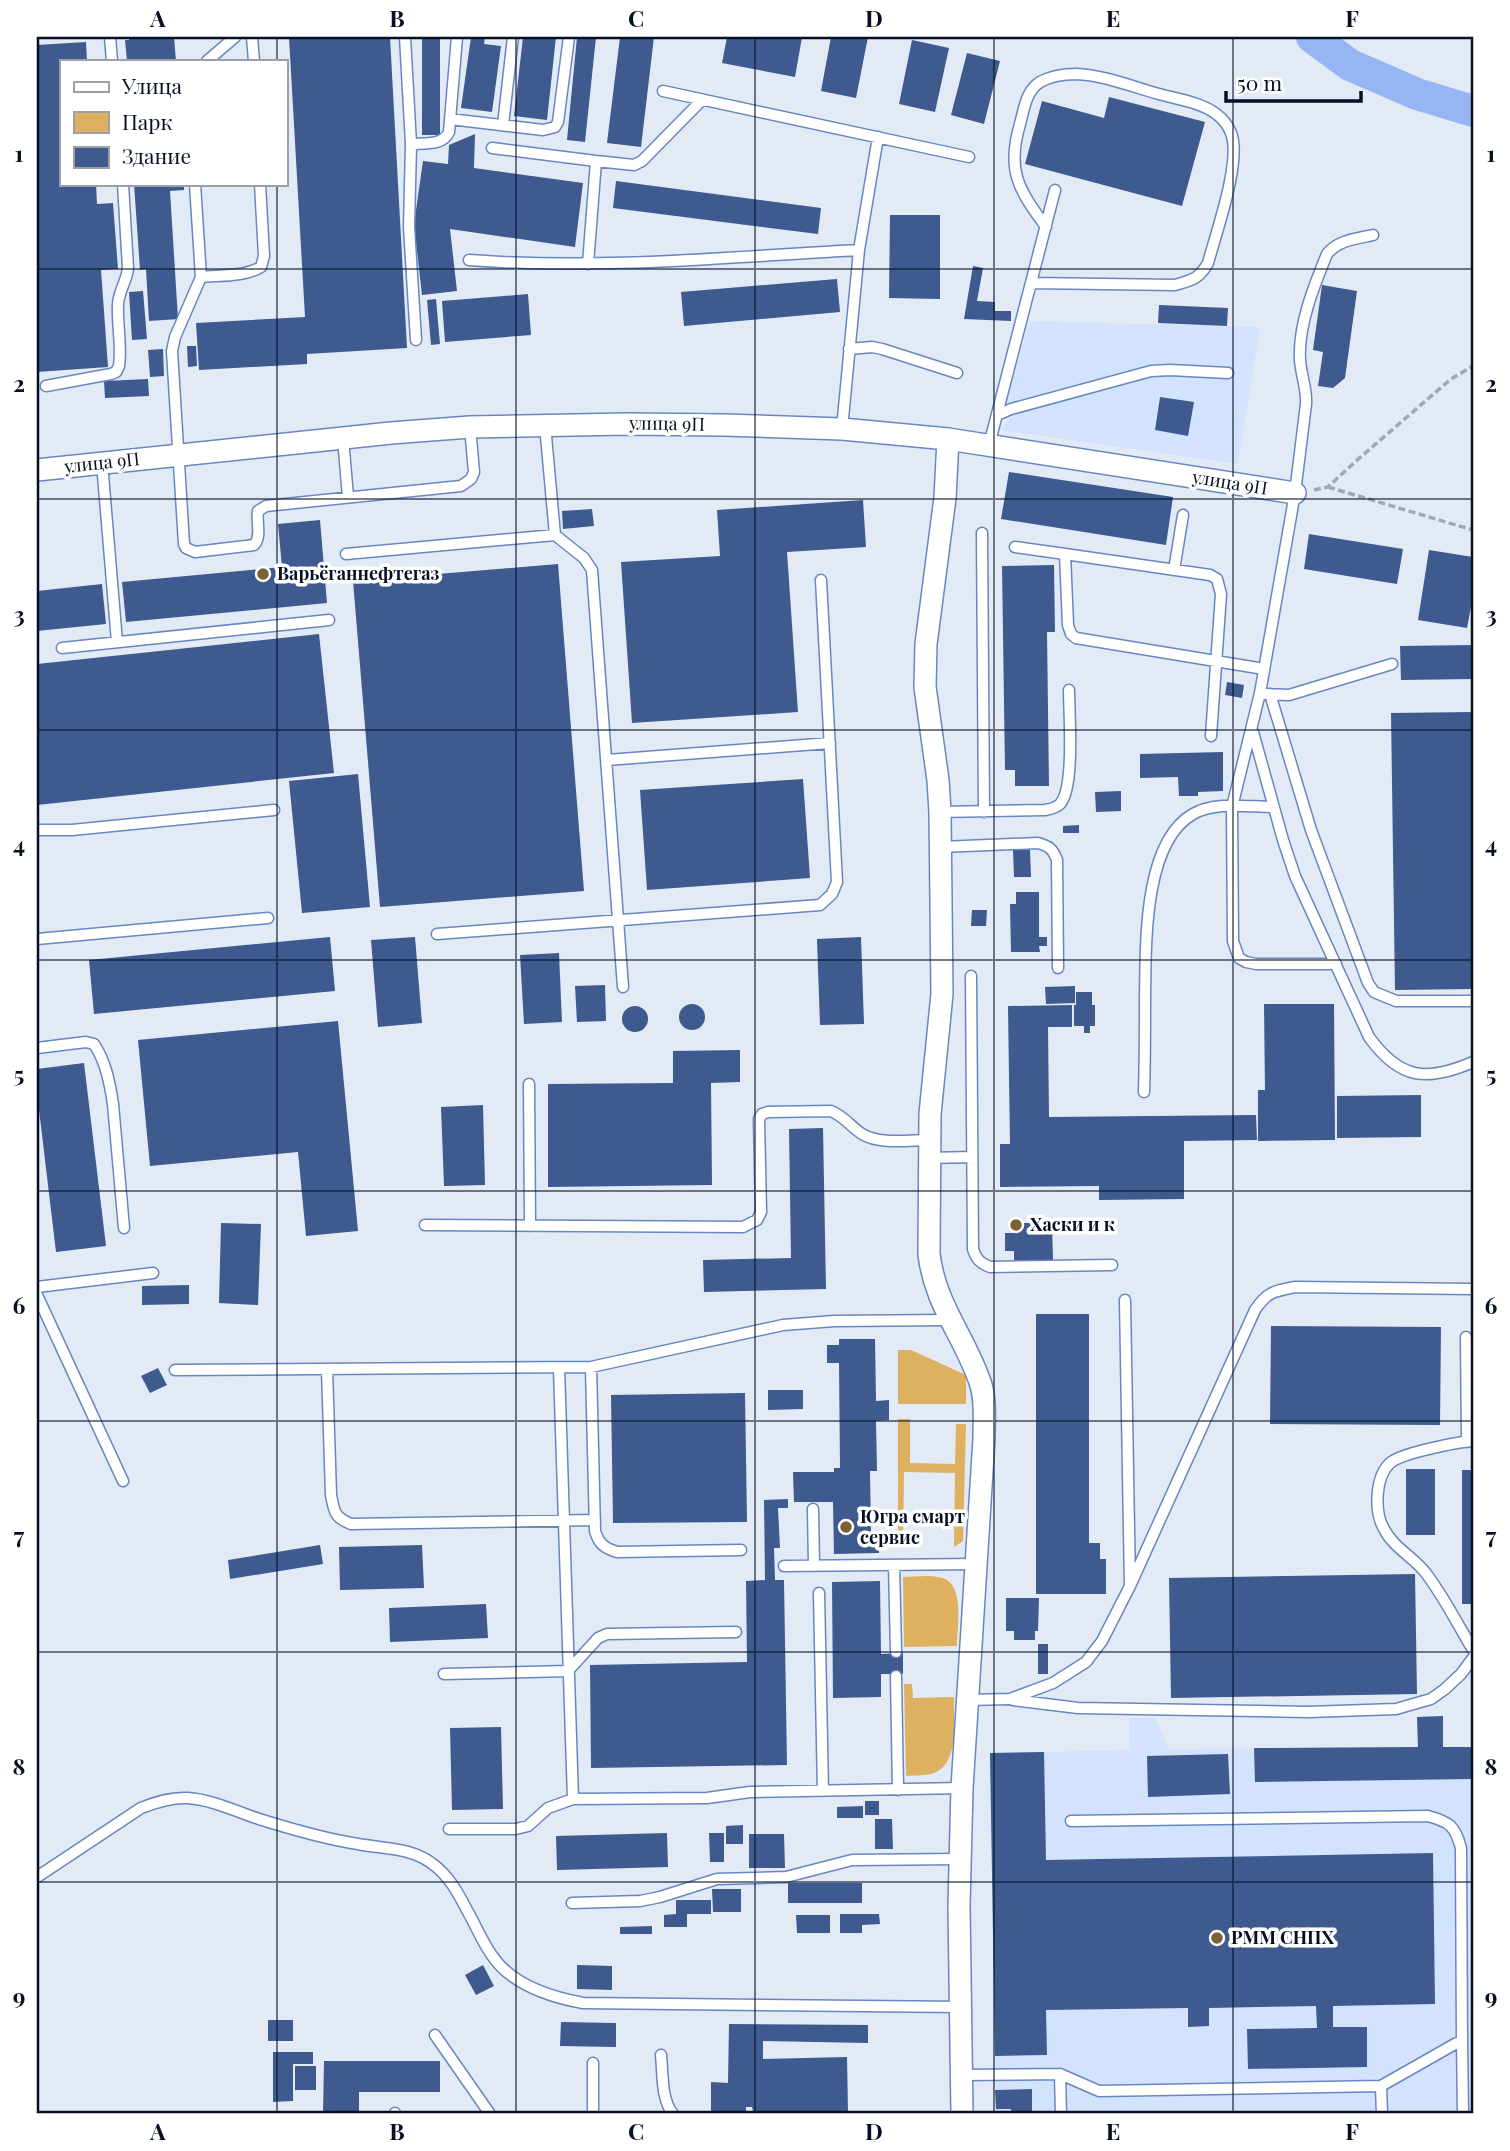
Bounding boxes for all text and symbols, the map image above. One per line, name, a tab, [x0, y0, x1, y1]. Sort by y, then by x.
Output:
text: A	[149, 2, 166, 33]
text: B	[389, 2, 405, 33]
text: C	[628, 2, 644, 33]
text: D	[865, 2, 883, 33]
text: E	[1106, 2, 1120, 33]
text: F	[1345, 2, 1359, 33]
legend	[60, 60, 287, 186]
scale bar	[1226, 60, 1361, 104]
text: 50 m	[1237, 68, 1283, 96]
text: Улица	[121, 71, 183, 99]
text: Парк	[122, 107, 172, 135]
text: 1	[15, 137, 24, 168]
text: 1	[1487, 137, 1496, 168]
text: Здание	[122, 141, 191, 169]
text: 2	[13, 367, 25, 398]
text: 2	[1485, 367, 1497, 398]
street label: улица 9П	[628, 410, 705, 436]
street label: улица 9П	[62, 446, 141, 478]
street label: улица 9П	[1190, 464, 1270, 500]
place label: Варьёганнефтегаз	[277, 561, 440, 585]
marker: Варьёганнефтегаз	[255, 566, 271, 582]
text: 3	[13, 598, 25, 629]
text: 3	[1485, 598, 1497, 629]
text: 4	[13, 828, 25, 859]
text: 4	[1485, 828, 1497, 859]
text: 5	[14, 1058, 24, 1089]
text: 5	[1486, 1058, 1496, 1089]
place label: Хаски и к	[1030, 1212, 1115, 1236]
marker: Хаски и к	[1008, 1217, 1024, 1233]
text: 6	[13, 1289, 26, 1320]
text: 6	[1485, 1289, 1498, 1320]
place label: Югра смарт сервис	[860, 1504, 966, 1549]
text: 7	[14, 1519, 25, 1550]
marker: Югра смарт сервис	[838, 1519, 854, 1535]
text: 7	[1486, 1519, 1497, 1550]
text: 8	[13, 1750, 25, 1781]
text: 8	[1485, 1750, 1497, 1781]
place label: РММ СНПХ	[1231, 1925, 1335, 1949]
marker: РММ СНПХ	[1209, 1930, 1225, 1946]
text: 9	[13, 1980, 25, 2011]
text: 9	[1485, 1980, 1497, 2011]
text: A	[149, 2115, 166, 2146]
text: B	[389, 2115, 405, 2146]
text: C	[628, 2115, 644, 2146]
text: D	[865, 2115, 883, 2146]
text: E	[1106, 2115, 1120, 2146]
text: F	[1345, 2115, 1359, 2146]

